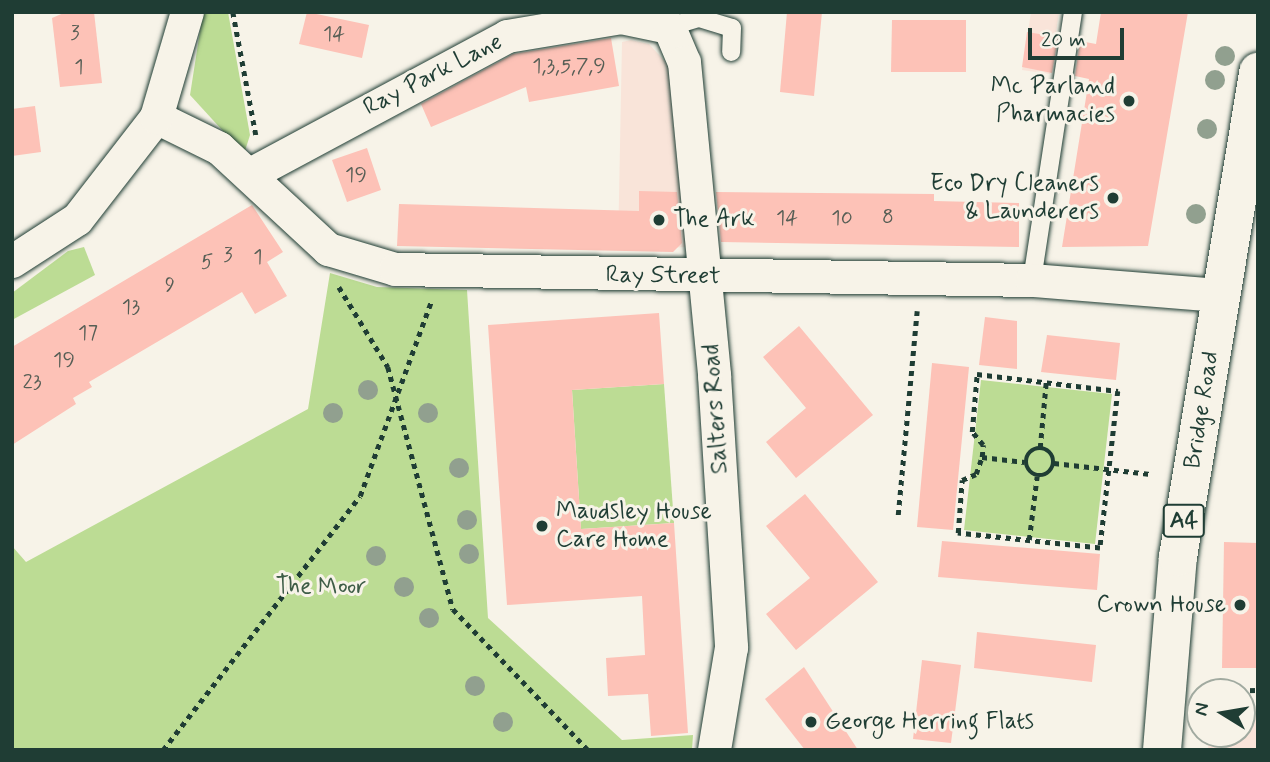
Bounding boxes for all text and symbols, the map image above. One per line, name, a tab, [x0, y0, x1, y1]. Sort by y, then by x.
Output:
scale bar	[1032, 14, 1128, 58]
house number: 3	[70, 20, 80, 46]
house number: 14	[323, 21, 345, 47]
text: 20 m	[1041, 26, 1086, 54]
street label: Ray Park Lane	[359, 28, 507, 122]
house number: 1,3,5,7,9	[532, 53, 606, 79]
house number: 1	[74, 54, 84, 80]
place label: Mc Parland Pharmacies	[996, 73, 1115, 129]
marker: Mc Parland Pharmacies	[1121, 93, 1137, 109]
house number: 19	[345, 162, 367, 188]
place label: Eco Dry Cleaners & Launderers	[918, 170, 1099, 226]
marker: Eco Dry Cleaners & Launderers	[1105, 190, 1121, 206]
house number: 8	[882, 204, 894, 230]
house number: 14	[776, 205, 798, 231]
house number: 10	[831, 205, 853, 231]
place label: The Ark	[673, 206, 755, 234]
marker: The Ark	[651, 212, 667, 228]
house number: 3	[223, 242, 233, 268]
house number: 1	[253, 244, 263, 270]
house number: 5	[201, 249, 213, 275]
street label: Ray Street	[606, 261, 720, 291]
house number: 9	[165, 272, 175, 298]
house number: 13	[122, 294, 140, 320]
house number: 17	[78, 320, 98, 346]
street label: Salters Road	[697, 344, 735, 474]
house number: 19	[53, 347, 75, 373]
street label: Bridge Road	[1178, 349, 1226, 471]
house number: 23	[22, 369, 42, 395]
place label: Maudsley House Care Home	[556, 498, 712, 554]
road number: A4	[1161, 502, 1207, 540]
marker: Maudsley House Care Home	[534, 518, 550, 534]
park label: The Moor	[274, 573, 368, 601]
place label: Crown House	[1096, 591, 1226, 619]
marker: Crown House	[1232, 597, 1248, 613]
north arrow	[1186, 678, 1256, 748]
text: N	[1188, 701, 1215, 718]
place label: George Herring Flats	[825, 708, 1037, 736]
marker: George Herring Flats	[803, 714, 819, 730]

